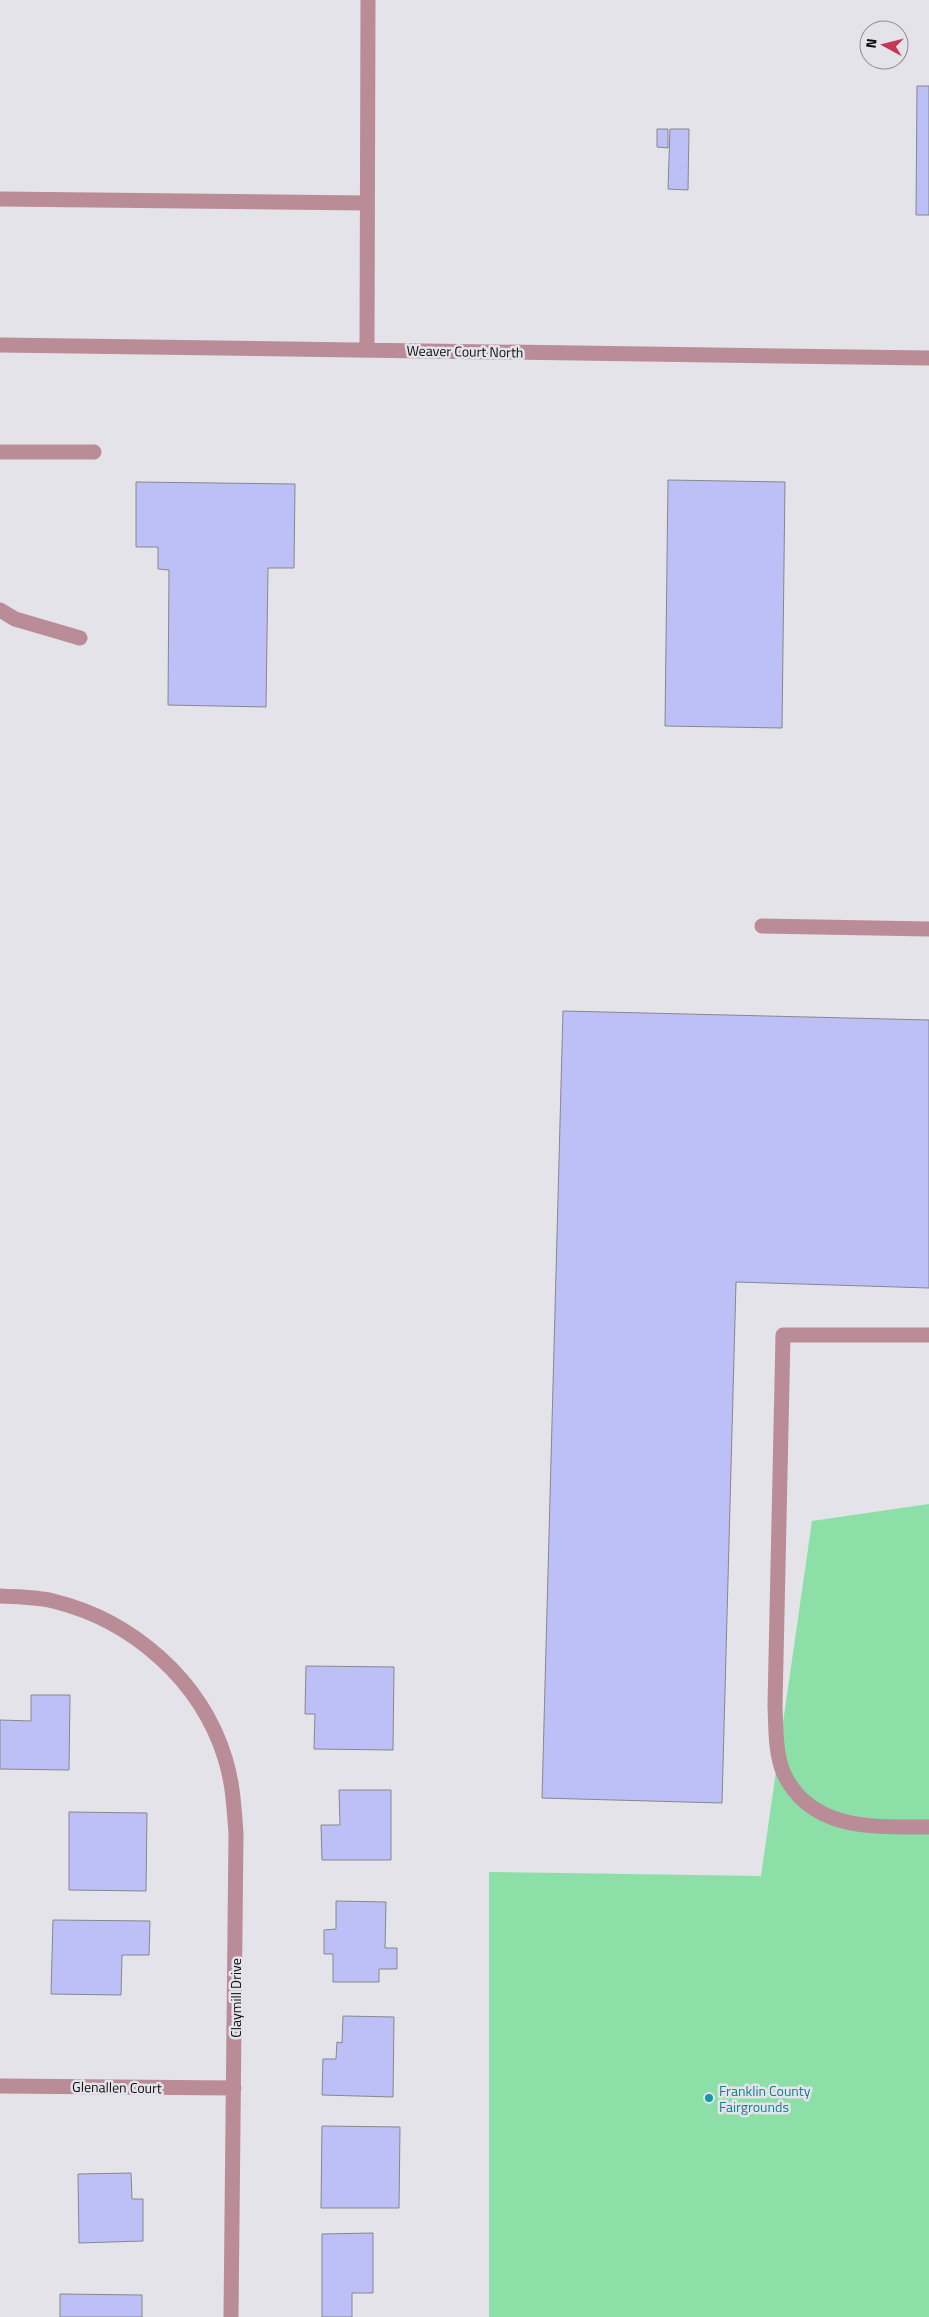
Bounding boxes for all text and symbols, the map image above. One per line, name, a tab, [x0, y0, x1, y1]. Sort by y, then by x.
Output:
north arrow	[859, 20, 909, 70]
text: N	[860, 37, 882, 49]
street label: Weaver Court North	[406, 339, 524, 363]
street label: Claymill Drive	[225, 1958, 246, 2038]
street label: Glenallen Court	[72, 2076, 162, 2098]
place label: Franklin County Fairgrounds	[719, 2080, 811, 2117]
marker: Franklin County Fairgrounds	[703, 2092, 715, 2104]

